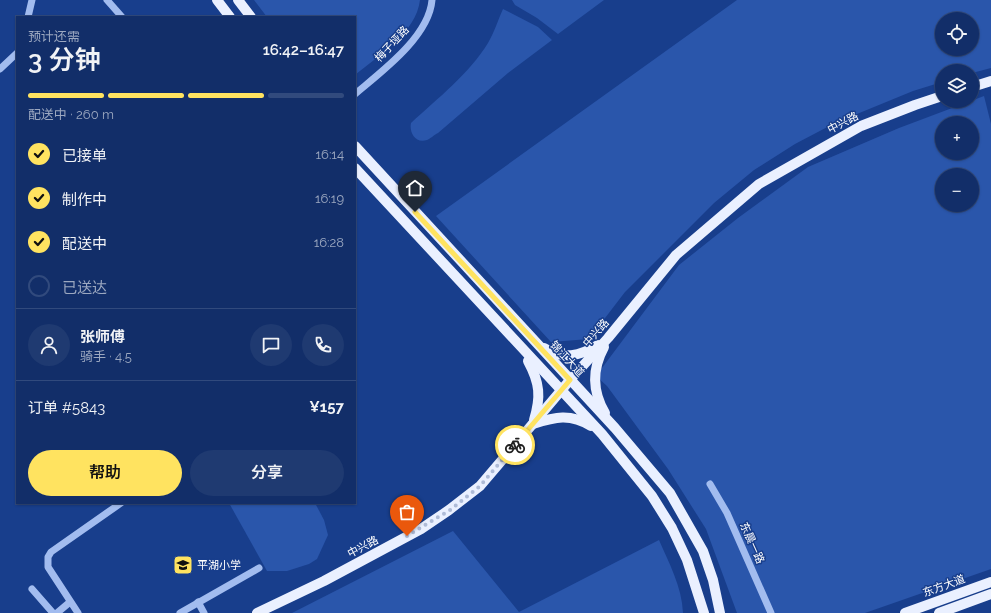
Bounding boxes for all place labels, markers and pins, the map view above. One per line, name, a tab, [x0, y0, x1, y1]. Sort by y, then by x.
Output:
pin	[398, 171, 432, 212]
pin	[390, 495, 424, 536]
school or university icon: 平湖小学	[172, 554, 194, 576]
place label: 平湖小学	[197, 559, 241, 572]

